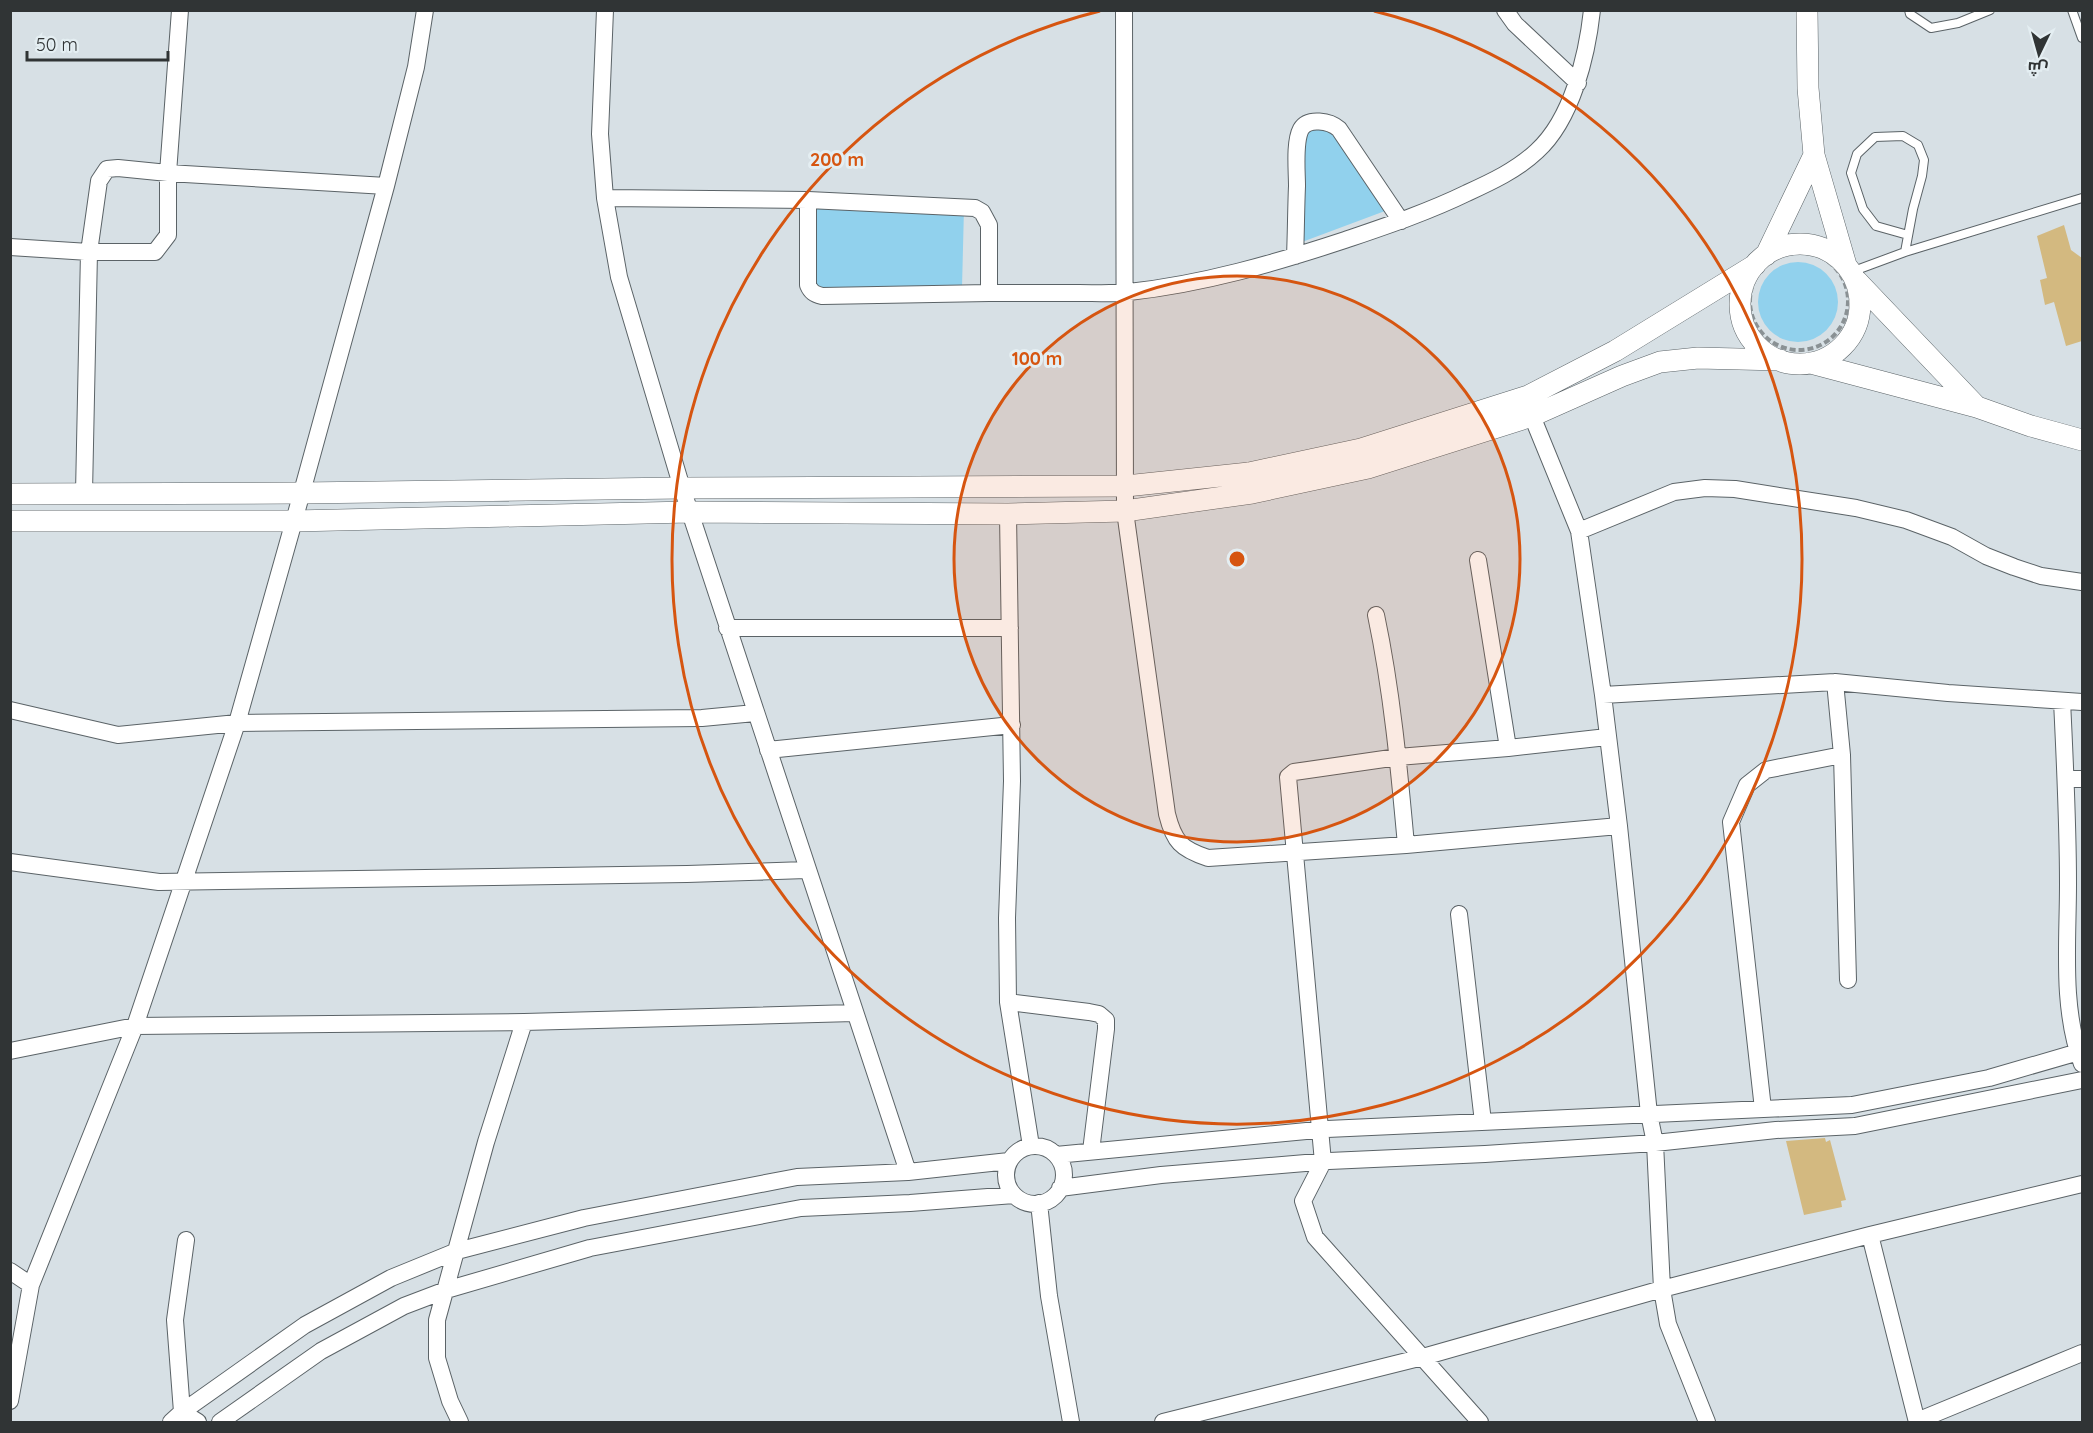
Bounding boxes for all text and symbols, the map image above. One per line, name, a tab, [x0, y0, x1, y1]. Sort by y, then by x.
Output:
scale bar	[27, 24, 168, 62]
north arrow	[2009, 24, 2069, 84]
text: 50 m	[36, 33, 78, 56]
text: ش	[2027, 58, 2049, 80]
text: 200 m	[810, 148, 864, 171]
text: 100 m	[1012, 347, 1062, 370]
centre of rings	[1227, 549, 1247, 569]

